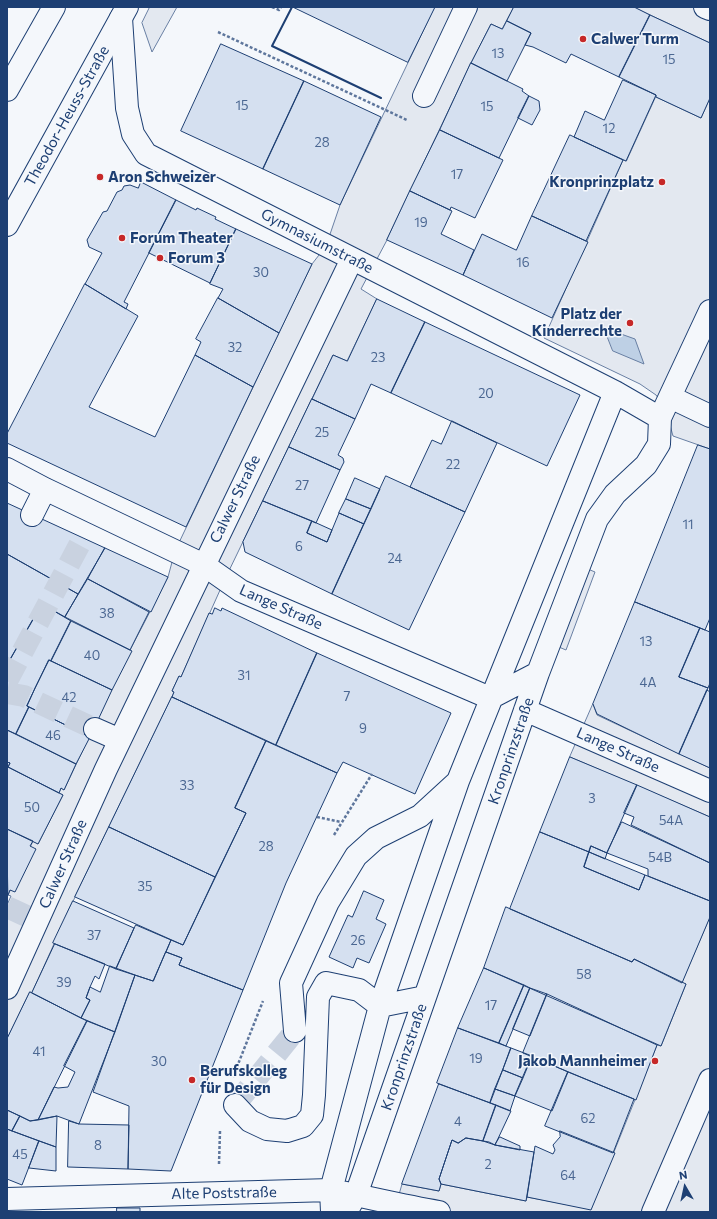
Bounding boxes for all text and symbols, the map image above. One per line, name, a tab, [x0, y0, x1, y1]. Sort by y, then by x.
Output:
place label: Calwer Turm	[591, 30, 679, 48]
marker: Calwer Turm	[578, 34, 588, 44]
street label: Theodor-Heuss-Straße	[21, 43, 113, 189]
house number: 13	[492, 46, 504, 62]
house number: 15	[662, 52, 676, 68]
house number: 15	[235, 98, 249, 114]
house number: 15	[480, 99, 494, 115]
house number: 12	[603, 121, 615, 137]
house number: 28	[314, 135, 330, 151]
house number: 17	[451, 167, 463, 183]
place label: Aron Schweizer	[108, 168, 216, 186]
marker: Aron Schweizer	[95, 172, 105, 182]
place label: Kronprinzplatz	[549, 173, 654, 191]
marker: Kronprinzplatz	[657, 177, 667, 187]
street label: Gymnasiumstraße	[258, 205, 376, 277]
house number: 19	[414, 215, 428, 231]
place label: Forum Theater	[130, 229, 233, 247]
marker: Forum Theater	[117, 233, 127, 243]
place label: Forum 3	[168, 249, 225, 267]
marker: Forum 3	[155, 253, 165, 263]
house number: 16	[516, 255, 530, 271]
house number: 30	[253, 265, 269, 281]
place label: Platz der Kinderrechte	[532, 305, 622, 340]
marker: Platz der Kinderrechte	[625, 318, 635, 328]
house number: 32	[228, 340, 242, 356]
house number: 23	[371, 350, 385, 366]
house number: 20	[478, 386, 494, 402]
house number: 25	[315, 425, 329, 441]
street label: Calwer Straße	[206, 452, 264, 546]
house number: 22	[446, 457, 460, 473]
house number: 27	[295, 478, 309, 494]
house number: 11	[682, 517, 694, 533]
house number: 6	[295, 539, 303, 555]
house number: 24	[388, 551, 402, 567]
street label: Lange Straße	[237, 581, 325, 633]
house number: 38	[99, 606, 115, 622]
house number: 13	[640, 634, 652, 650]
house number: 40	[84, 648, 100, 664]
house number: 31	[238, 668, 250, 684]
house number: 4A	[640, 675, 656, 691]
house number: 7	[344, 689, 350, 705]
house number: 42	[62, 690, 76, 706]
street label: Kronprinzstraße	[484, 695, 538, 807]
house number: 9	[359, 721, 367, 737]
street label: Lange Straße	[574, 724, 662, 776]
house number: 46	[45, 728, 61, 744]
house number: 33	[180, 778, 194, 794]
house number: 3	[588, 791, 596, 807]
house number: 50	[24, 800, 40, 816]
house number: 54A	[659, 813, 683, 829]
street label: Calwer Straße	[35, 817, 91, 911]
house number: 28	[258, 839, 274, 855]
house number: 54B	[648, 850, 672, 866]
house number: 35	[138, 879, 152, 895]
house number: 37	[87, 928, 101, 944]
house number: 26	[350, 933, 366, 949]
house number: 58	[576, 967, 592, 983]
house number: 39	[56, 975, 72, 991]
house number: 17	[485, 998, 497, 1014]
street label: Kronprinzstraße	[377, 1001, 431, 1113]
house number: 41	[33, 1044, 45, 1060]
house number: 19	[469, 1051, 483, 1067]
place label: Jakob Mannheimer	[518, 1052, 647, 1070]
house number: 30	[151, 1054, 167, 1070]
marker: Jakob Mannheimer	[650, 1056, 660, 1066]
place label: Berufskolleg für Design	[200, 1062, 287, 1097]
marker: Berufskolleg für Design	[187, 1075, 197, 1085]
house number: 62	[580, 1111, 596, 1127]
house number: 4	[454, 1114, 462, 1130]
house number: 8	[94, 1138, 102, 1154]
house number: 45	[12, 1147, 28, 1163]
house number: 2	[484, 1157, 492, 1173]
north arrow	[665, 1167, 705, 1207]
house number: 64	[560, 1168, 576, 1184]
text: N	[678, 1168, 688, 1182]
street label: Alte Poststraße	[171, 1183, 277, 1203]

